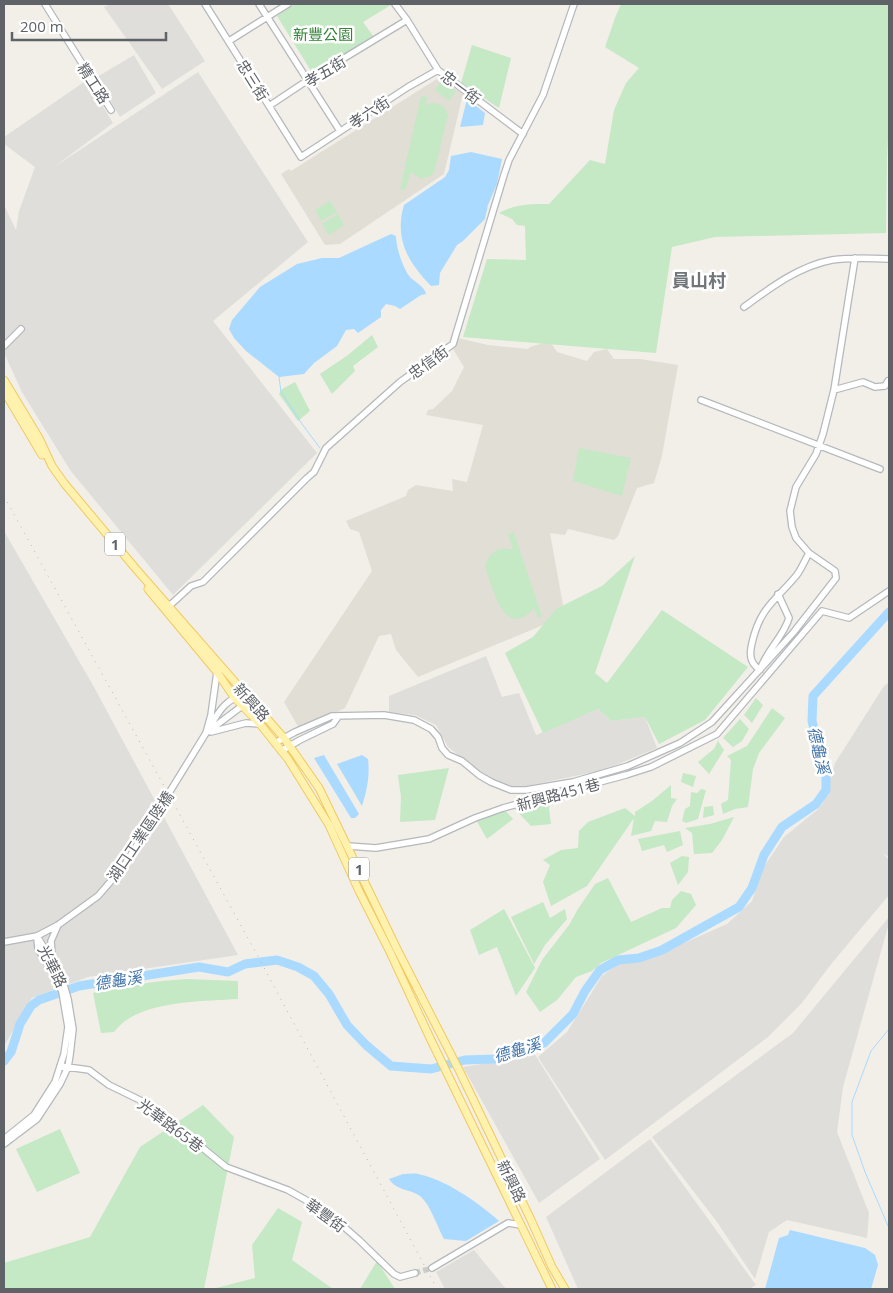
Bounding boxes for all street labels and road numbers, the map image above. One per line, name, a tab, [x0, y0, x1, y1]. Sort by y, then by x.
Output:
street label: 孝五街	[301, 51, 349, 91]
street label: 忠三街	[233, 56, 273, 104]
street label: 精工路	[73, 59, 115, 107]
street label: 忠一街	[437, 65, 485, 109]
street label: 孝六街	[345, 91, 393, 133]
street label: 忠信街	[404, 341, 452, 383]
road number: 1	[105, 532, 125, 556]
street label: 新興路	[230, 679, 274, 725]
street label: 新興路451巷	[514, 773, 602, 815]
street label: 湖口工業區陸橋	[102, 787, 178, 885]
road number: 1	[349, 858, 369, 881]
street label: 光華路	[34, 941, 72, 991]
street label: 光華路65巷	[134, 1094, 208, 1156]
street label: 新興路	[493, 1156, 531, 1206]
street label: 華豐街	[302, 1194, 350, 1236]

